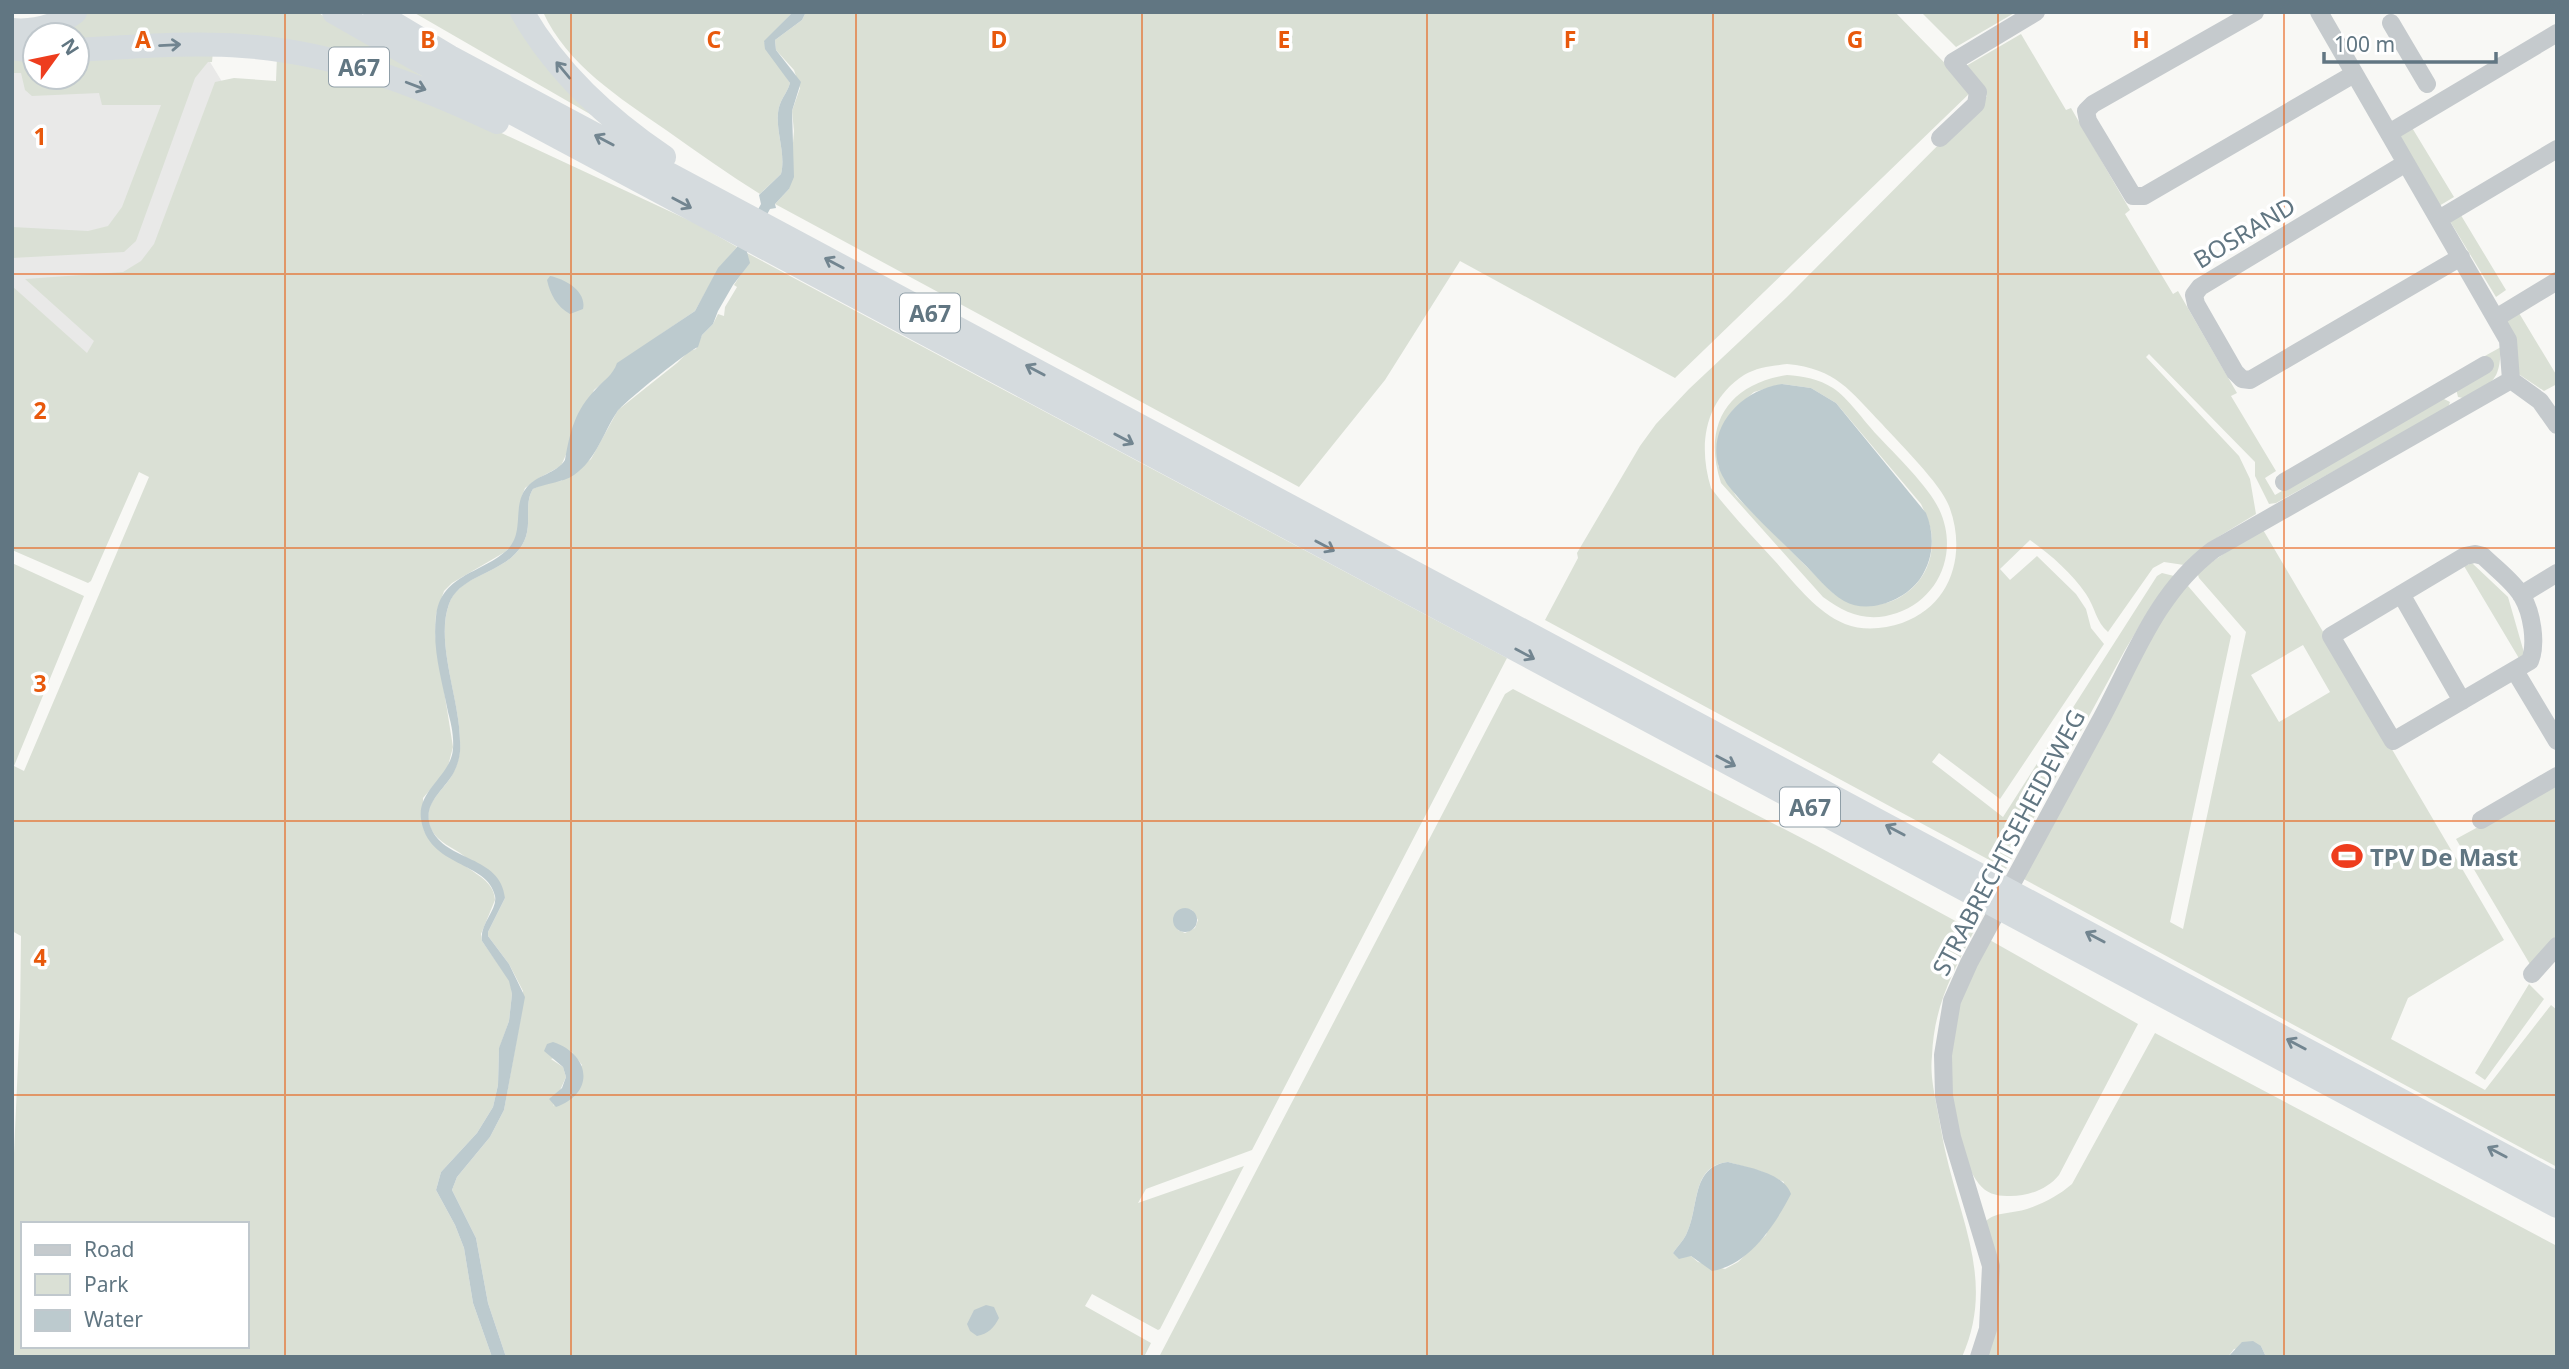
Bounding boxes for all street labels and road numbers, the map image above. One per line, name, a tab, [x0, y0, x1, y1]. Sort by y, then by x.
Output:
road number: A67	[329, 48, 389, 86]
street label: BOSRAND	[2187, 189, 2301, 275]
road number: A67	[900, 294, 960, 332]
street label: STRABRECHTSEHEIDEWEG	[1924, 703, 2092, 981]
road number: A67	[1780, 788, 1840, 827]

